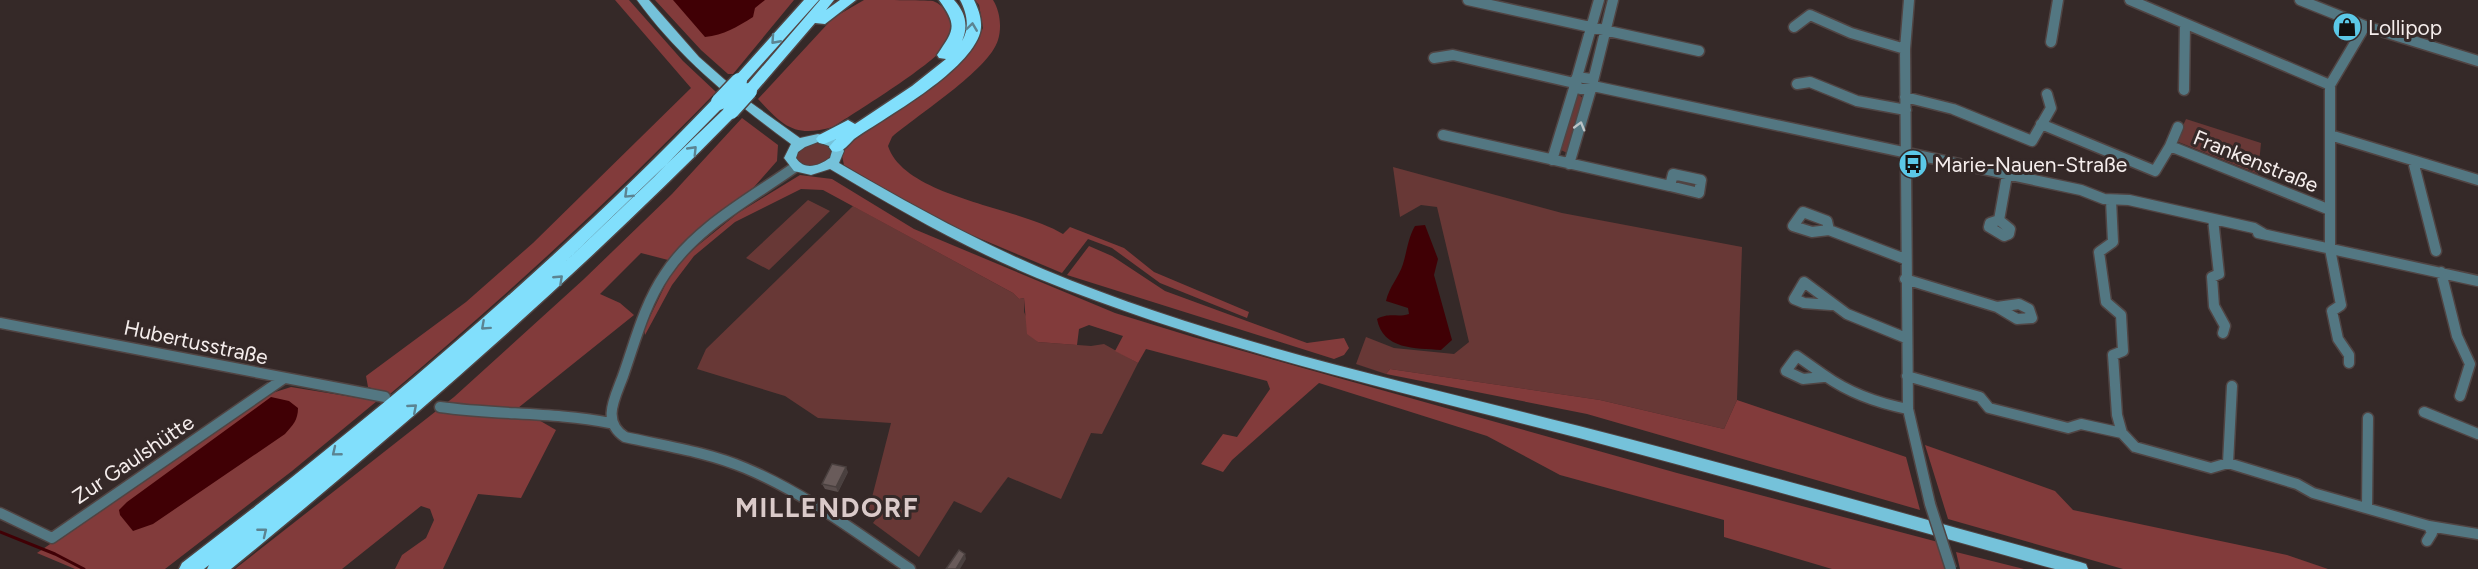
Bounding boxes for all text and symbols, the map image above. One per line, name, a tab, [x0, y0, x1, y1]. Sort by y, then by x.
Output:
shop icon: Lollipop	[2331, 11, 2363, 43]
place label: Lollipop	[2368, 15, 2442, 40]
one-way arrow	[966, 23, 978, 32]
one-way arrow	[771, 33, 782, 44]
one-way arrow	[1573, 121, 1585, 132]
street label: Frankenstraße	[2190, 125, 2322, 197]
one-way arrow	[686, 147, 697, 158]
bus stop icon: Marie-Nauen-Straße	[1897, 148, 1929, 180]
place label: Marie-Nauen-Straße	[1934, 152, 2127, 177]
one-way arrow	[625, 187, 636, 198]
one-way arrow	[552, 275, 563, 286]
street label: Hubertusstraße	[122, 315, 270, 369]
one-way arrow	[481, 319, 491, 330]
one-way arrow	[406, 405, 417, 416]
street label: Zur Gaulshütte	[68, 409, 198, 509]
one-way arrow	[332, 445, 343, 456]
district label: MILLENDORF	[735, 491, 919, 524]
one-way arrow	[256, 529, 267, 540]

